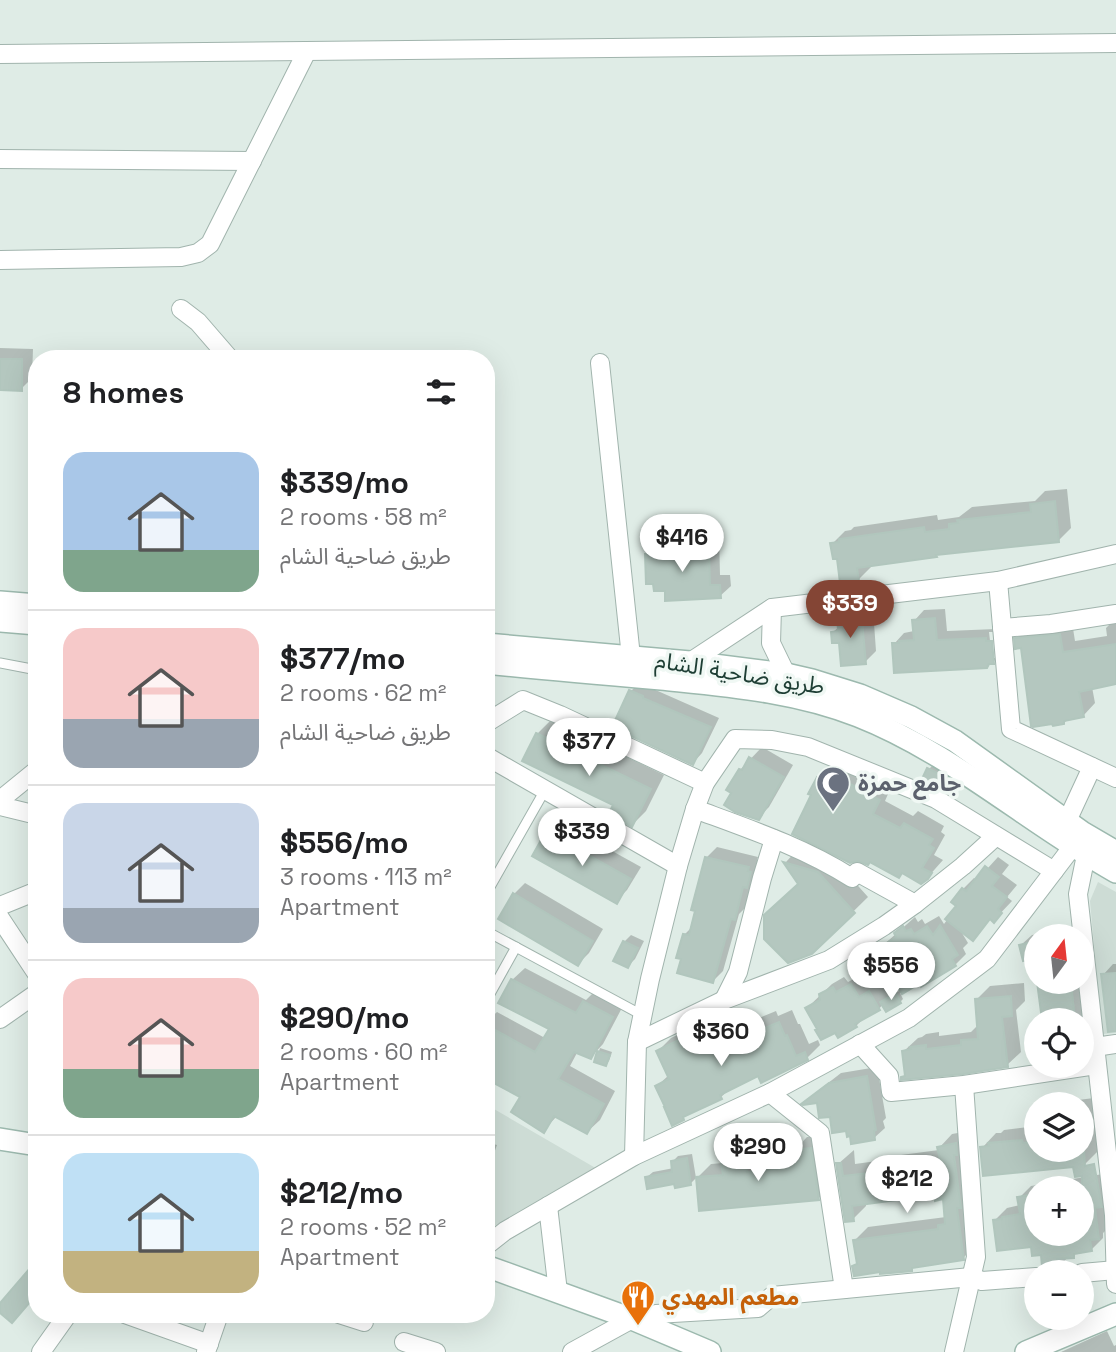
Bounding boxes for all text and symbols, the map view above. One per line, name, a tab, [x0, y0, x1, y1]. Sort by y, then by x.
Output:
text: 8 homes	[63, 373, 184, 412]
icon: filters	[422, 373, 460, 411]
text: $339/mo	[280, 463, 409, 502]
icon: home	[119, 480, 203, 564]
text: 2 rooms · 58 m²	[280, 502, 447, 532]
pin: $416	[641, 514, 723, 574]
text: $416	[656, 522, 708, 552]
text: طريق ضاحية الشام	[280, 541, 451, 571]
pin: $339	[809, 580, 891, 640]
text: $339	[822, 588, 878, 618]
text: $377/mo	[280, 639, 405, 678]
street label: طريق ضاحية الشام	[653, 645, 827, 704]
icon: home	[119, 656, 203, 740]
text: 2 rooms · 62 m²	[280, 678, 446, 708]
text: طريق ضاحية الشام	[280, 717, 451, 747]
pin: $377	[548, 718, 630, 778]
text: $377	[562, 726, 616, 756]
mosque icon: جامع حمزة	[814, 764, 852, 813]
place label: جامع حمزة	[858, 768, 961, 800]
pin: $339	[541, 808, 623, 868]
text: $339	[554, 816, 610, 846]
text: $556/mo	[280, 823, 408, 862]
icon: home	[119, 831, 203, 915]
text: 3 rooms · 113 m²	[280, 862, 452, 892]
text: Apartment	[280, 892, 400, 922]
north arrow	[1024, 924, 1094, 994]
map controls	[1024, 924, 1094, 1330]
pin: $556	[850, 942, 932, 1002]
text: $556	[863, 950, 919, 980]
text: $290/mo	[280, 998, 409, 1037]
icon: home	[119, 1006, 203, 1090]
button: locate	[1024, 1008, 1094, 1078]
pin: $360	[680, 1009, 762, 1068]
text: $360	[692, 1016, 750, 1046]
text: 2 rooms · 60 m²	[280, 1037, 447, 1067]
text: Apartment	[280, 1067, 400, 1097]
button: layers	[1024, 1092, 1094, 1162]
pin: $290	[717, 1124, 799, 1183]
text: $290	[730, 1131, 786, 1161]
pin: $212	[866, 1156, 948, 1215]
text: $212	[881, 1163, 933, 1193]
text: $212/mo	[280, 1173, 403, 1212]
button: +	[1024, 1176, 1094, 1246]
icon: home	[119, 1181, 203, 1265]
text: 2 rooms · 52 m²	[280, 1212, 446, 1242]
text: Apartment	[280, 1242, 400, 1272]
button: −	[1024, 1260, 1094, 1330]
restaurant icon: مطعم المهدي	[619, 1278, 657, 1327]
place label: مطعم المهدي	[662, 1282, 799, 1315]

